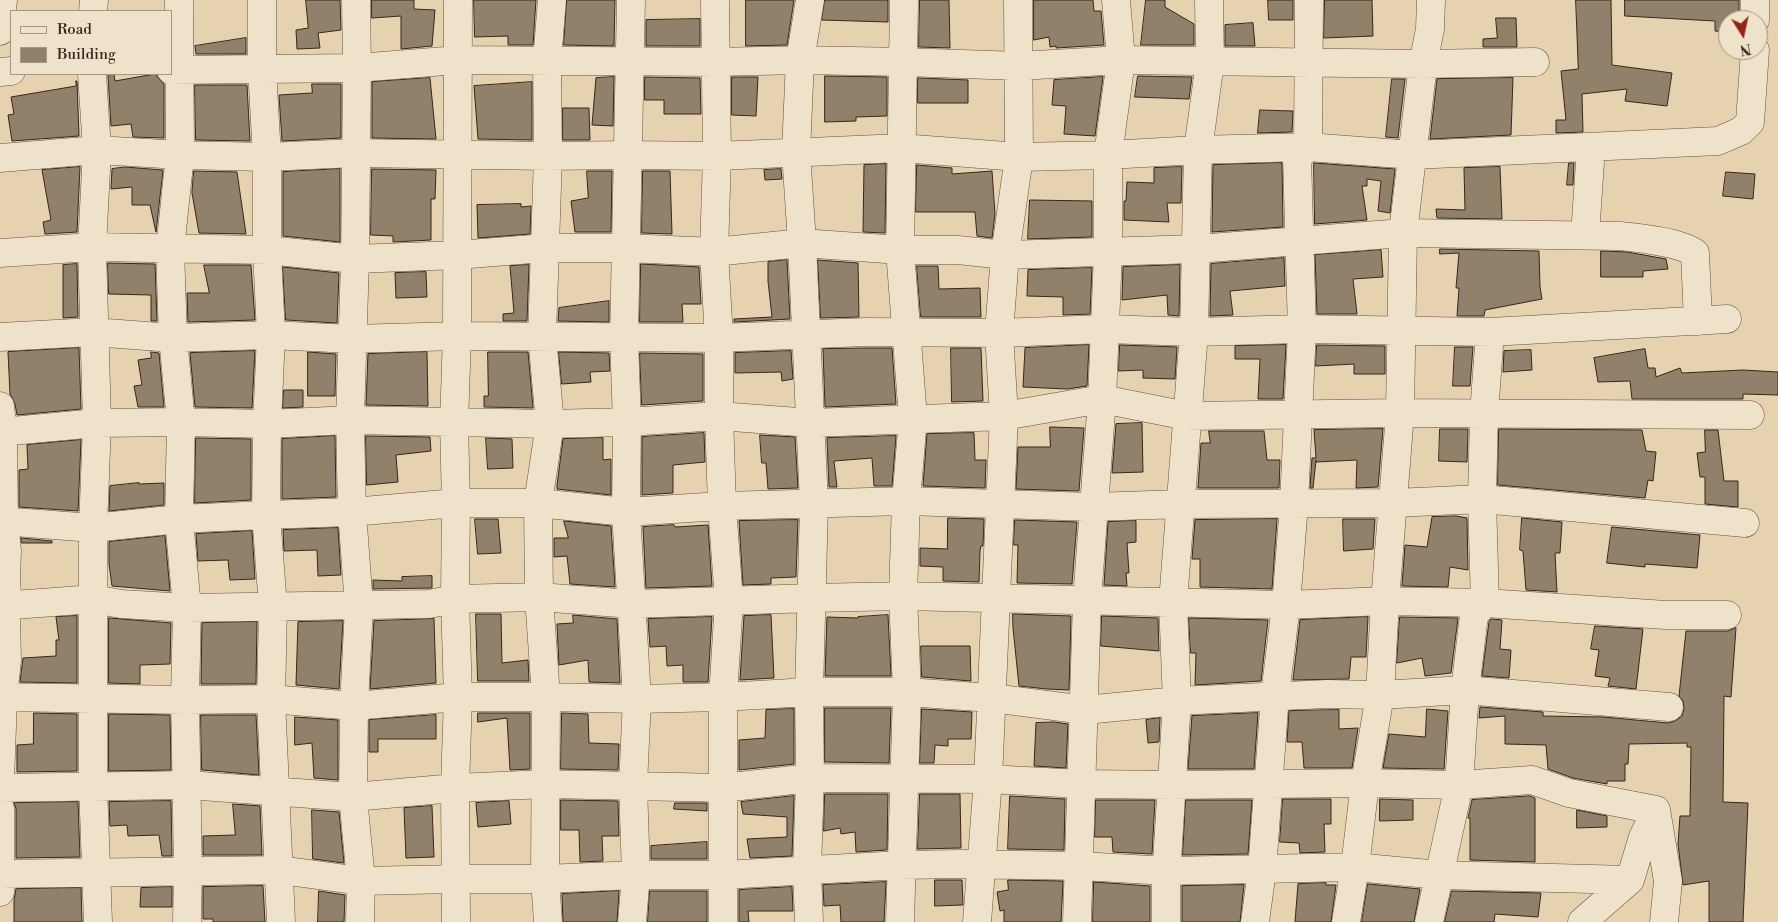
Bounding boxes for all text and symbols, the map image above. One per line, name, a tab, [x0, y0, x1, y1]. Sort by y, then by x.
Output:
legend	[10, 10, 172, 75]
north arrow	[1718, 10, 1768, 60]
text: Road	[57, 20, 92, 39]
text: N	[1738, 39, 1752, 59]
text: Building	[57, 45, 116, 64]

